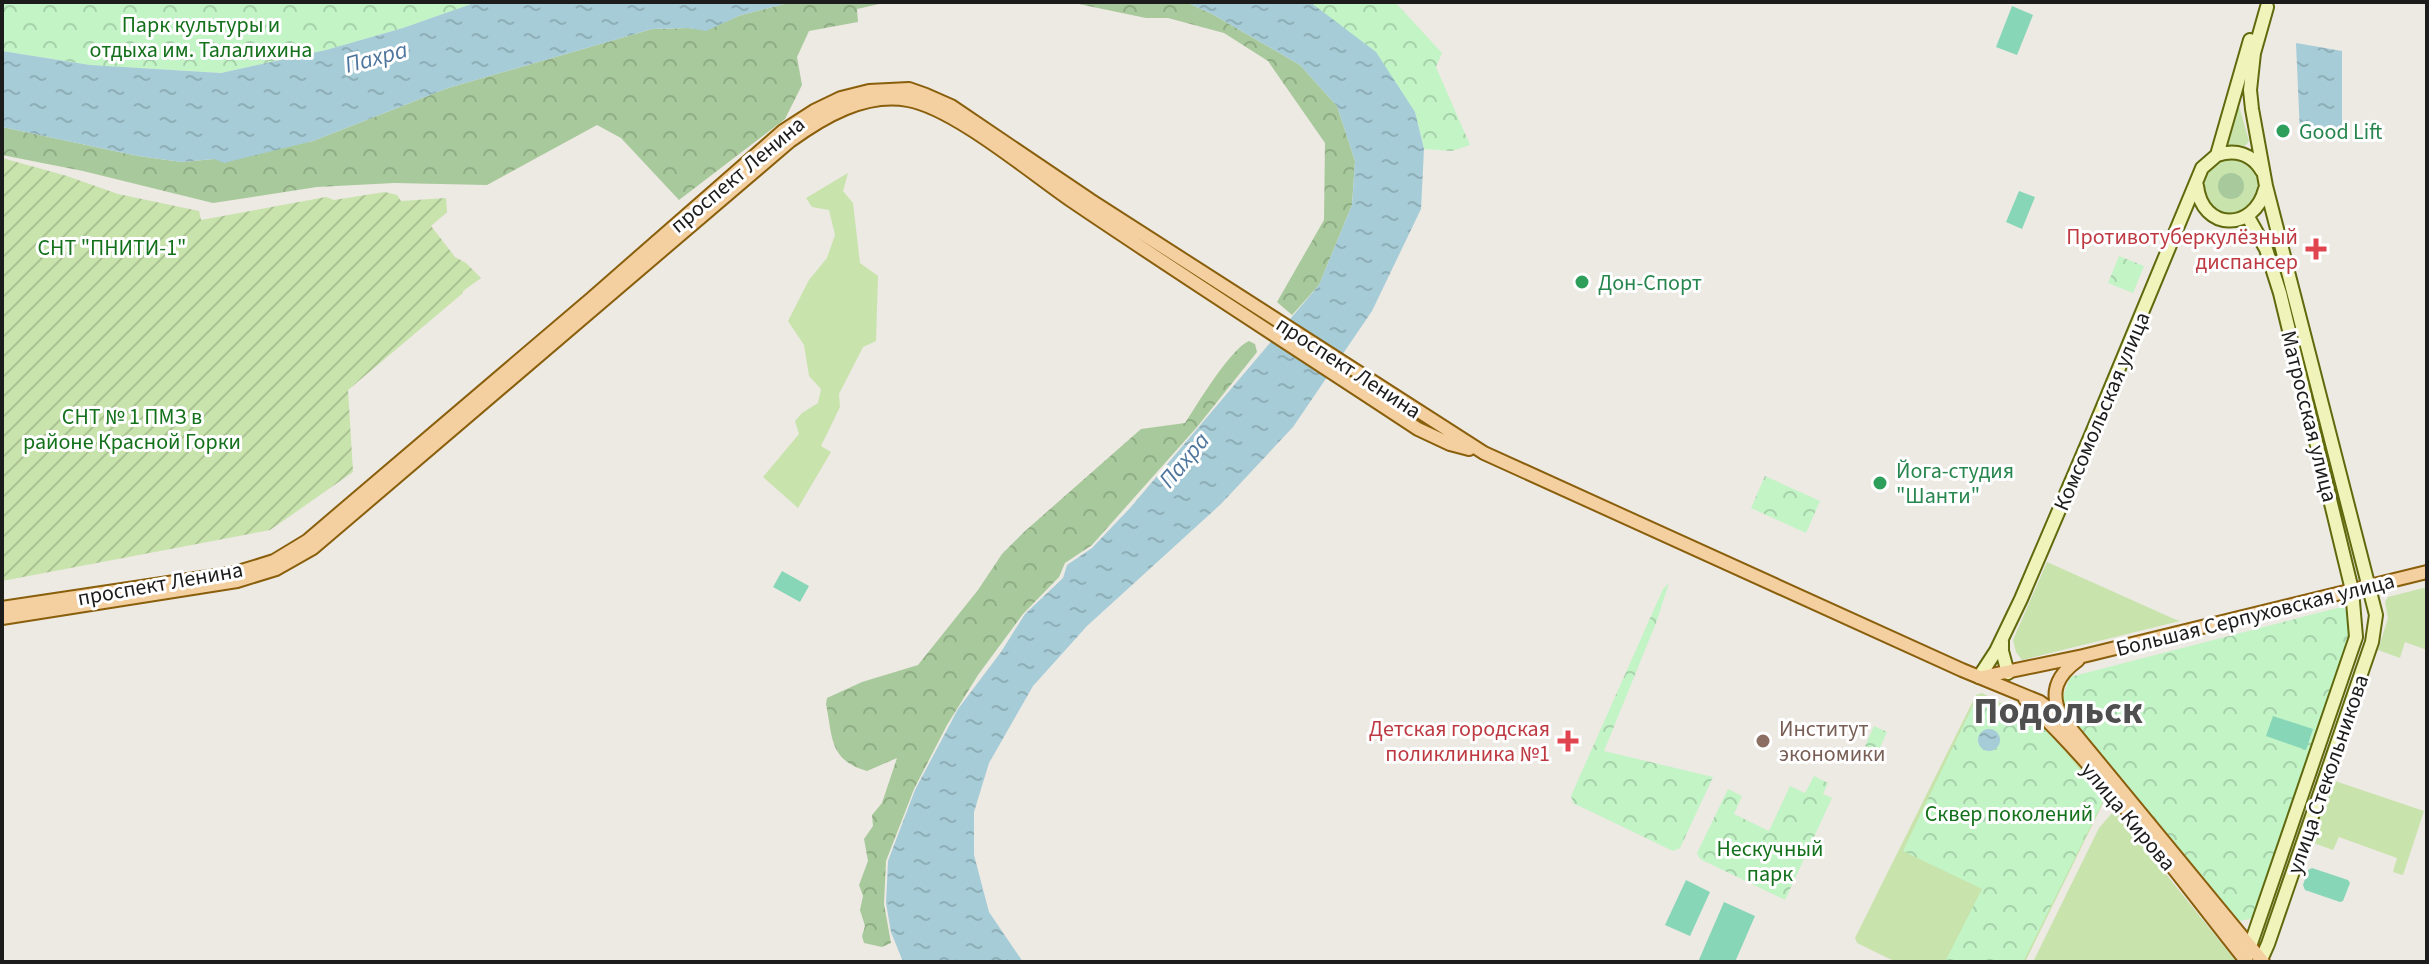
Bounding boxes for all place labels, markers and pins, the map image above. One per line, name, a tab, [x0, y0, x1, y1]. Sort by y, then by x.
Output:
place label: Good Lift	[2299, 116, 2382, 148]
marker: Good Lift	[2274, 122, 2292, 140]
place label: Противотуберкулёзный диспансер	[2066, 221, 2298, 278]
marker: Противотуберкулёзный диспансер	[2305, 238, 2327, 260]
place label: Дон-Спорт	[1598, 267, 1702, 299]
marker: Дон-Спорт	[1573, 273, 1591, 291]
place label: Йога-студия "Шанти"	[1896, 455, 2014, 512]
marker: Йога-студия "Шанти"	[1871, 474, 1889, 492]
place label: Детская городская поликлиника №1	[1369, 713, 1550, 770]
place label: Институт экономики	[1779, 713, 1885, 770]
marker: Детская городская поликлиника №1	[1557, 730, 1579, 752]
marker: Институт экономики	[1754, 732, 1772, 750]

